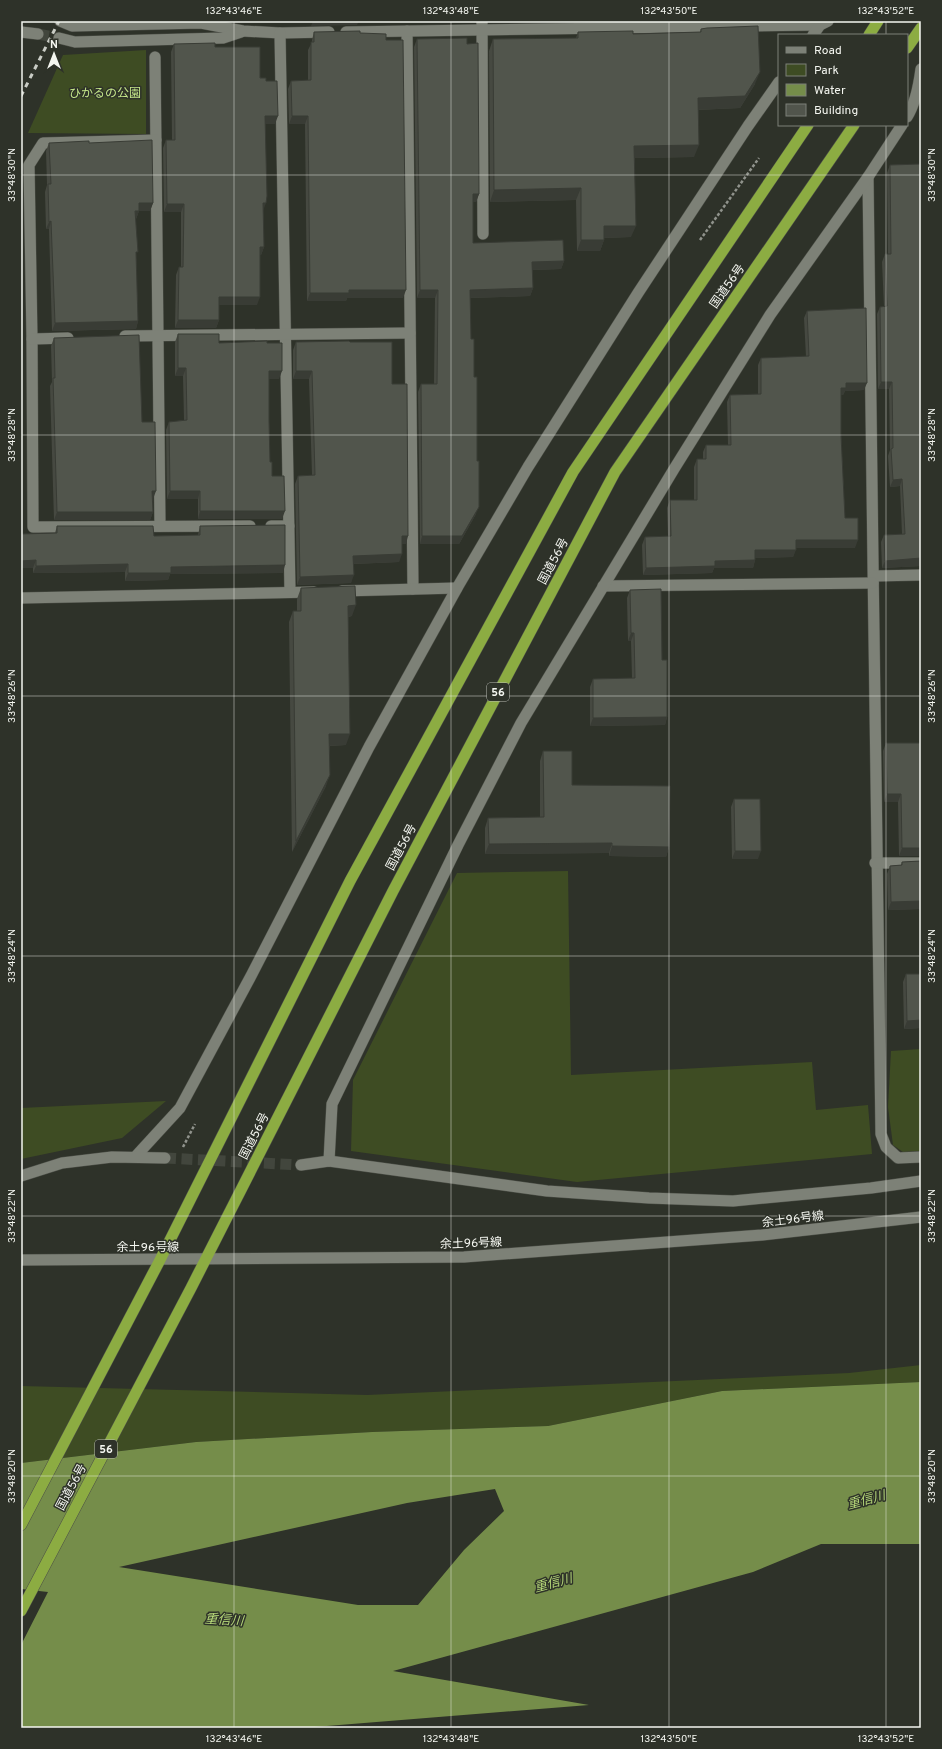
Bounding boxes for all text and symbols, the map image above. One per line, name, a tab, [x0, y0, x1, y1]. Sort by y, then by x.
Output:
text: 132°43'46"E	[206, 5, 262, 18]
text: 132°43'48"E	[423, 5, 479, 18]
text: 132°43'50"E	[641, 5, 697, 18]
text: 132°43'52"E	[858, 5, 914, 18]
north arrow	[34, 34, 74, 74]
legend	[778, 34, 908, 126]
text: N	[50, 38, 58, 52]
text: Road	[814, 43, 842, 59]
text: Park	[814, 63, 839, 79]
text: Water	[814, 83, 846, 99]
park label: ひかるの公園	[69, 86, 141, 102]
text: Building	[814, 103, 858, 119]
text: 33°48'30"N	[6, 148, 19, 202]
text: 33°48'30"N	[926, 148, 939, 202]
street label: 国道56号	[707, 261, 749, 312]
text: 33°48'28"N	[6, 408, 19, 462]
text: 33°48'28"N	[926, 408, 939, 462]
street label: 国道56号	[535, 535, 573, 588]
text: 33°48'26"N	[6, 669, 19, 723]
text: 33°48'26"N	[926, 669, 939, 723]
road number: 56	[487, 683, 509, 701]
street label: 国道56号	[383, 821, 421, 874]
text: 33°48'24"N	[6, 929, 19, 983]
text: 33°48'24"N	[926, 929, 939, 983]
street label: 国道56号	[236, 1110, 274, 1163]
text: 33°48'22"N	[6, 1189, 19, 1243]
text: 33°48'22"N	[926, 1189, 939, 1243]
street label: 余土96号線	[761, 1208, 825, 1232]
street label: 余土96号線	[440, 1235, 502, 1253]
street label: 余土96号線	[117, 1240, 179, 1256]
road number: 56	[95, 1440, 117, 1458]
text: 33°48'20"N	[6, 1449, 19, 1503]
text: 33°48'20"N	[926, 1449, 939, 1503]
street label: 国道56号	[53, 1461, 91, 1514]
water label: 重信川	[846, 1488, 889, 1514]
water label: 重信川	[533, 1571, 576, 1597]
water label: 重信川	[204, 1612, 246, 1630]
text: 132°43'46"E	[206, 1733, 262, 1746]
text: 132°43'48"E	[423, 1733, 479, 1746]
text: 132°43'50"E	[641, 1733, 697, 1746]
text: 132°43'52"E	[858, 1733, 914, 1746]

